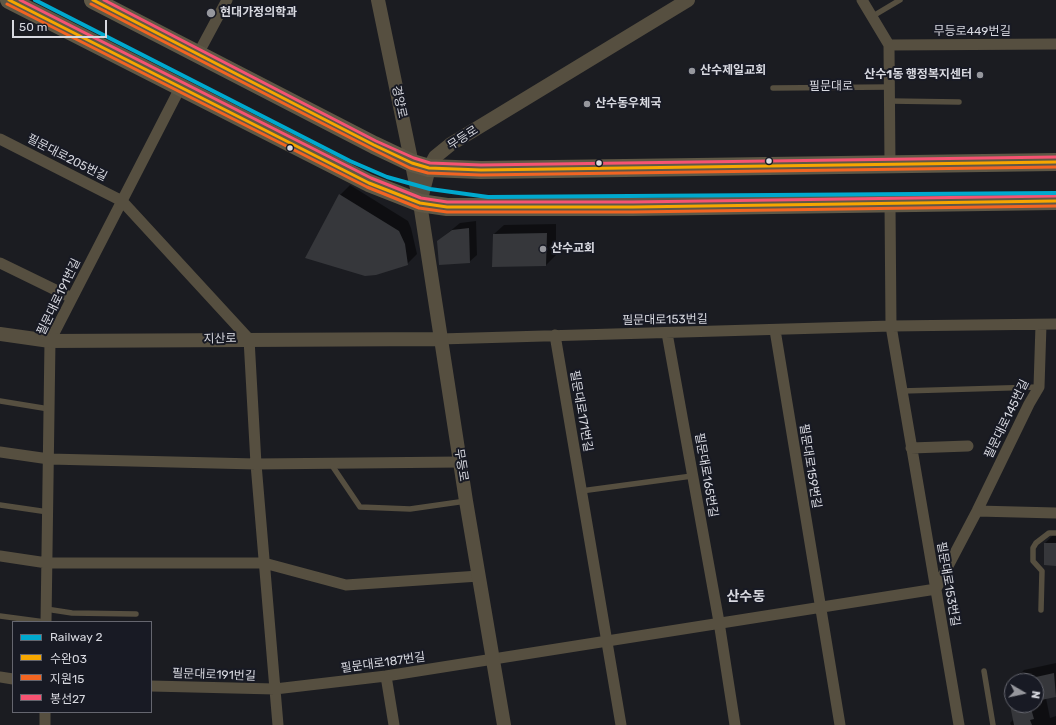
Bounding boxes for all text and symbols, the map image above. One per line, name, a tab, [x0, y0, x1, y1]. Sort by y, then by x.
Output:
place label: 현대가정의학과	[220, 6, 297, 20]
marker: 현대가정의학과	[205, 7, 217, 19]
scale bar	[14, 12, 109, 38]
text: 50 m	[19, 20, 47, 34]
street label: 무등로449번길	[933, 25, 1011, 39]
place label: 산수제일교회	[700, 64, 766, 78]
marker: 산수제일교회	[687, 66, 697, 76]
place label: 산수1동 행정복지센터	[864, 68, 972, 82]
marker: 산수1동 행정복지센터	[975, 70, 985, 80]
street label: 필문대로	[809, 80, 853, 94]
street label: 경양로	[389, 84, 409, 120]
place label: 산수동우체국	[595, 97, 661, 111]
marker: 산수동우체국	[582, 99, 592, 109]
street label: 무등로	[445, 123, 481, 153]
street label: 필문대로205번길	[25, 132, 109, 184]
unlabelled marker	[285, 143, 295, 153]
unlabelled marker	[764, 156, 774, 166]
unlabelled marker	[594, 158, 604, 168]
place label: 산수교회	[551, 242, 595, 256]
marker: 산수교회	[538, 244, 548, 254]
street label: 필문대로191번길	[34, 256, 84, 338]
street label: 필문대로153번길	[622, 312, 708, 328]
street label: 지산로	[203, 332, 237, 346]
street label: 필문대로171번길	[567, 369, 595, 453]
street label: 필문대로145번길	[982, 377, 1032, 461]
street label: 필문대로159번길	[796, 423, 824, 509]
street label: 필문대로165번길	[691, 432, 721, 518]
street label: 무등로	[451, 448, 471, 482]
street label: 필문대로153번길	[933, 541, 963, 627]
district label: 산수동	[727, 589, 765, 605]
legend	[12, 621, 152, 713]
text: Railway 2	[50, 630, 103, 644]
street label: 필문대로187번길	[340, 650, 426, 676]
text: 수완03	[50, 652, 87, 666]
street label: 필문대로191번길	[172, 666, 256, 684]
text: 지원15	[50, 672, 84, 686]
north arrow	[1004, 673, 1044, 713]
text: N	[1028, 690, 1042, 700]
text: 봉선27	[50, 692, 85, 706]

